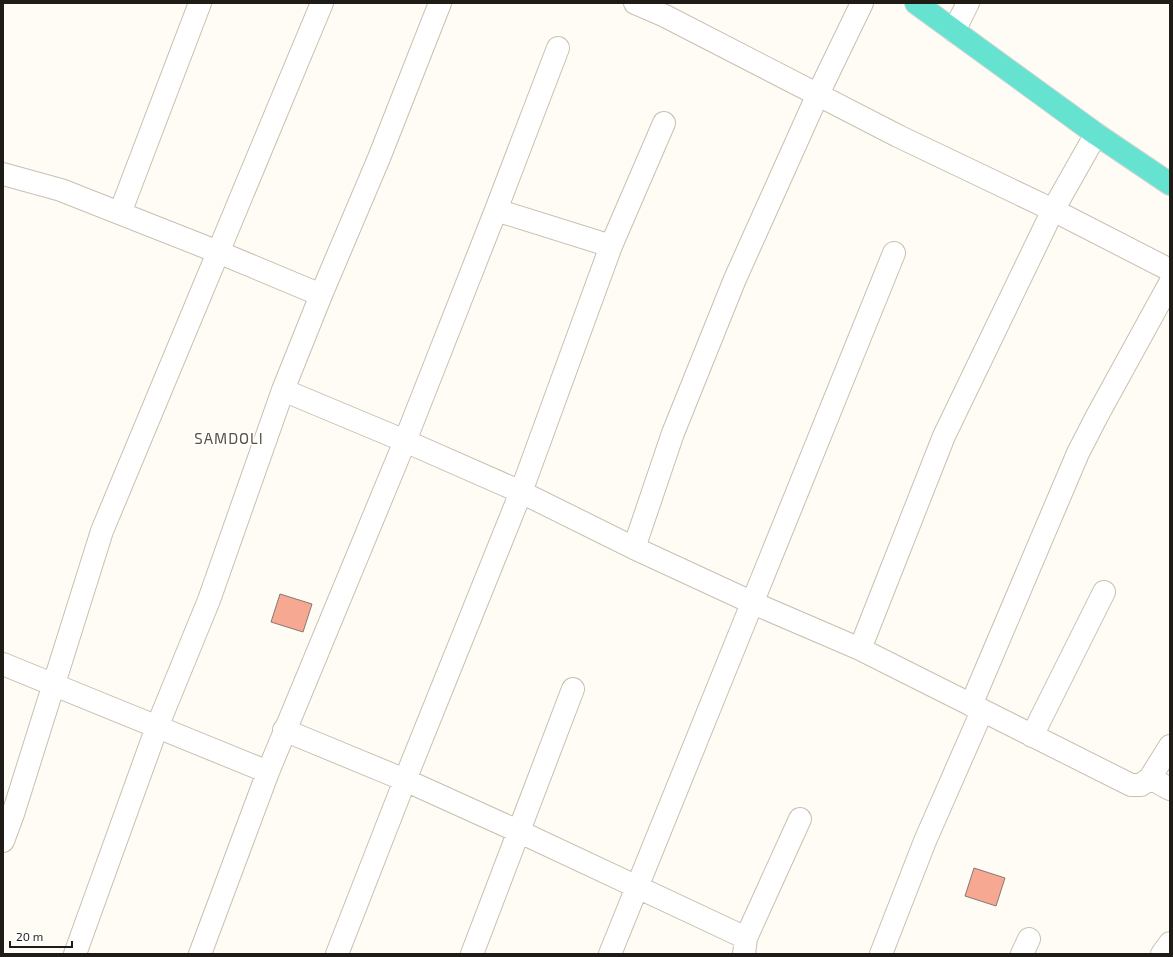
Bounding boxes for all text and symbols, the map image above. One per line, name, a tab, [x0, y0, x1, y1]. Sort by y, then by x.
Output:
district label: SAMDOLI	[194, 429, 264, 447]
scale bar	[10, 923, 72, 949]
text: 20 m	[16, 929, 43, 943]

